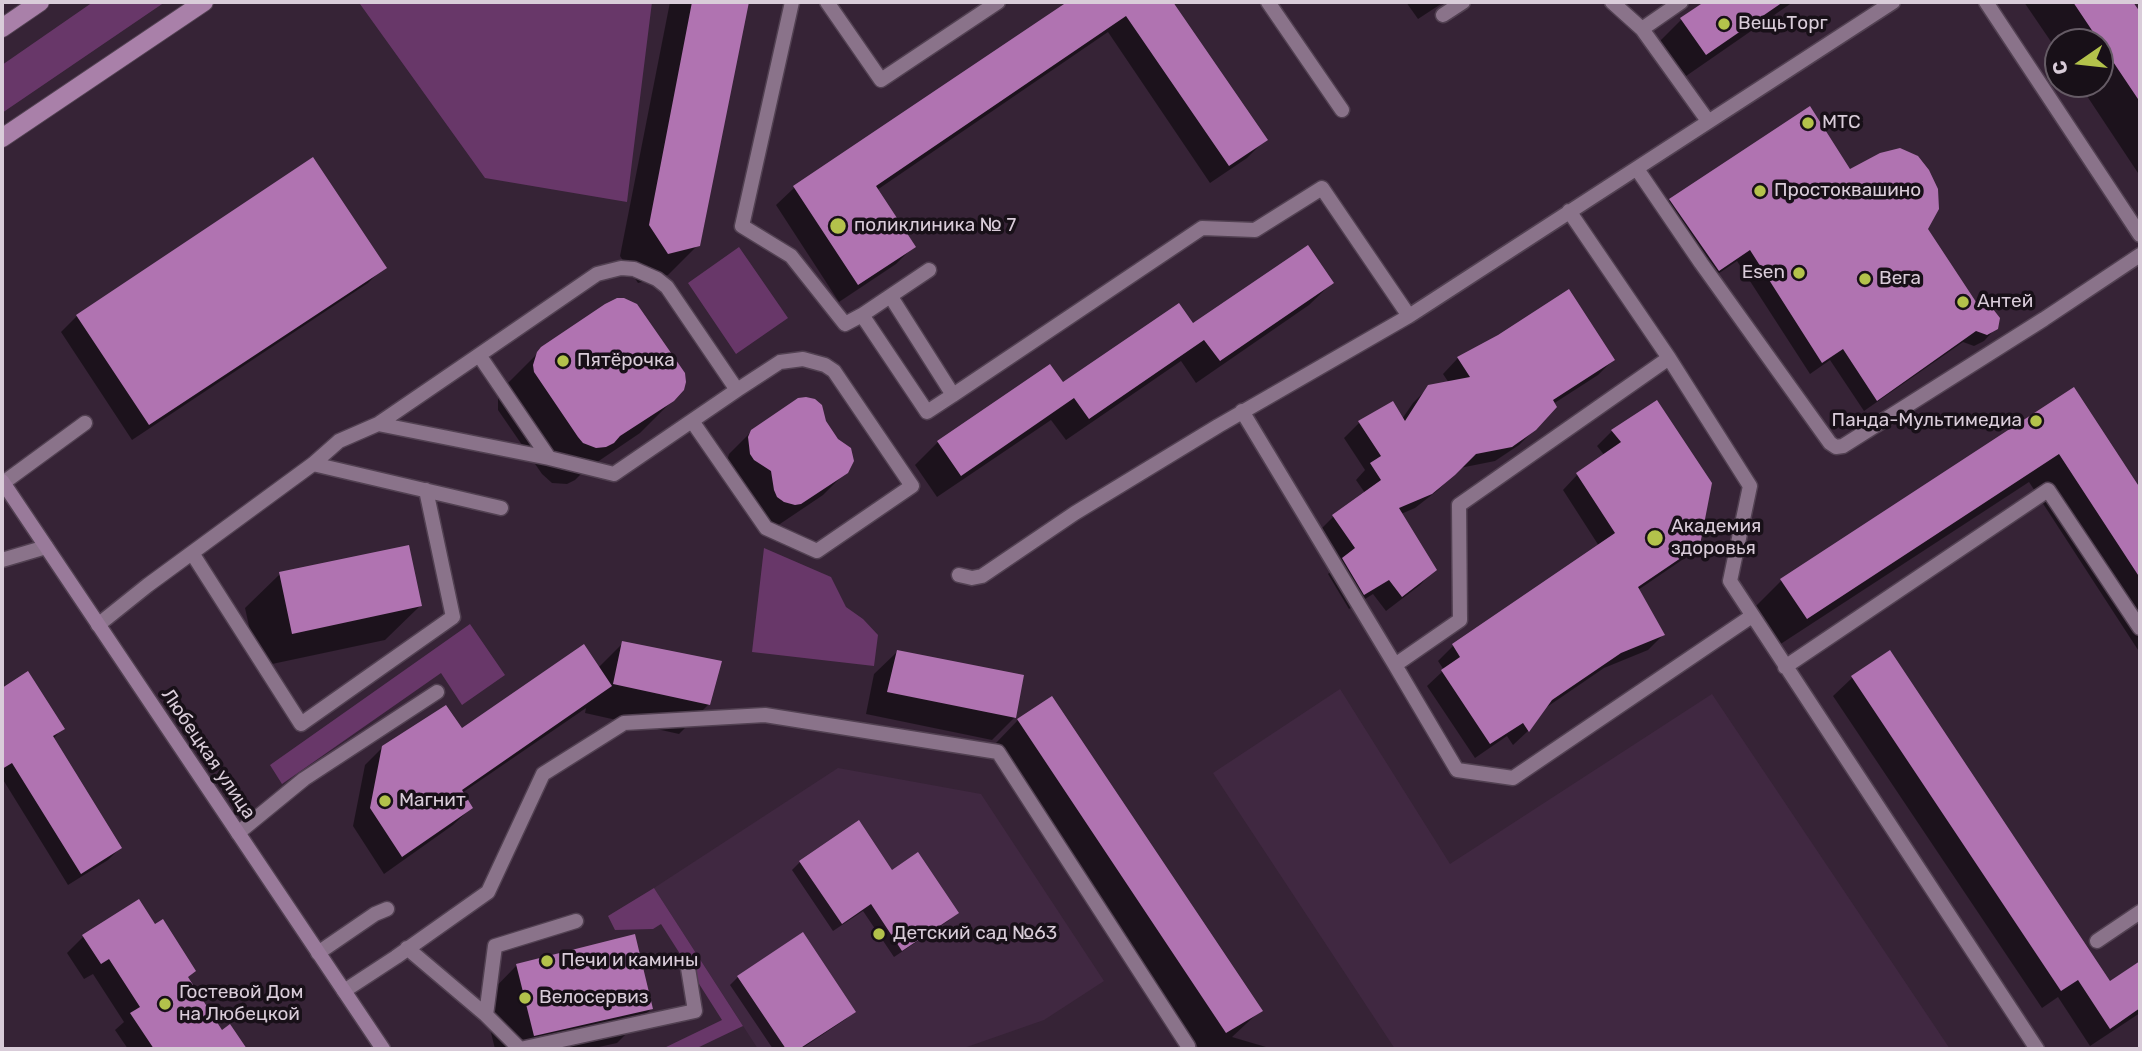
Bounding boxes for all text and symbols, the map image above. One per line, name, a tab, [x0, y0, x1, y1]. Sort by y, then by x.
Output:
place label: ВещьТорг	[1738, 13, 1828, 35]
marker: ВещьТорг	[1716, 16, 1732, 32]
north arrow	[2044, 28, 2114, 98]
text: С	[2047, 58, 2073, 77]
place label: МТС	[1822, 112, 1861, 134]
marker: МТС	[1800, 115, 1816, 131]
place label: Простоквашино	[1774, 180, 1921, 202]
marker: Простоквашино	[1752, 183, 1768, 199]
place label: поликлиника № 7	[854, 215, 1016, 237]
marker: поликлиника № 7	[828, 216, 848, 236]
place label: Esen	[1742, 262, 1785, 284]
marker: Esen	[1791, 265, 1807, 281]
place label: Вега	[1879, 268, 1921, 290]
marker: Вега	[1857, 271, 1873, 287]
place label: Антей	[1977, 291, 2033, 313]
marker: Антей	[1955, 294, 1971, 310]
place label: Пятёрочка	[577, 350, 675, 372]
marker: Пятёрочка	[555, 353, 571, 369]
place label: Панда-Мультимедиа	[1832, 410, 2022, 432]
marker: Панда-Мультимедиа	[2028, 413, 2044, 429]
place label: Академия здоровья	[1671, 516, 1761, 560]
marker: Академия здоровья	[1645, 528, 1665, 548]
street label: Любецкая улица	[156, 685, 260, 823]
place label: Магнит	[399, 790, 466, 812]
marker: Магнит	[377, 793, 393, 809]
place label: Детский сад №63	[893, 923, 1057, 945]
marker: Детский сад №63	[871, 926, 887, 942]
place label: Печи и камины	[561, 950, 698, 972]
marker: Печи и камины	[539, 953, 555, 969]
place label: Гостевой Дом на Любецкой	[179, 982, 303, 1026]
place label: Велосервиз	[539, 987, 649, 1009]
marker: Велосервиз	[517, 990, 533, 1006]
marker: Гостевой Дом на Любецкой	[157, 996, 173, 1012]

